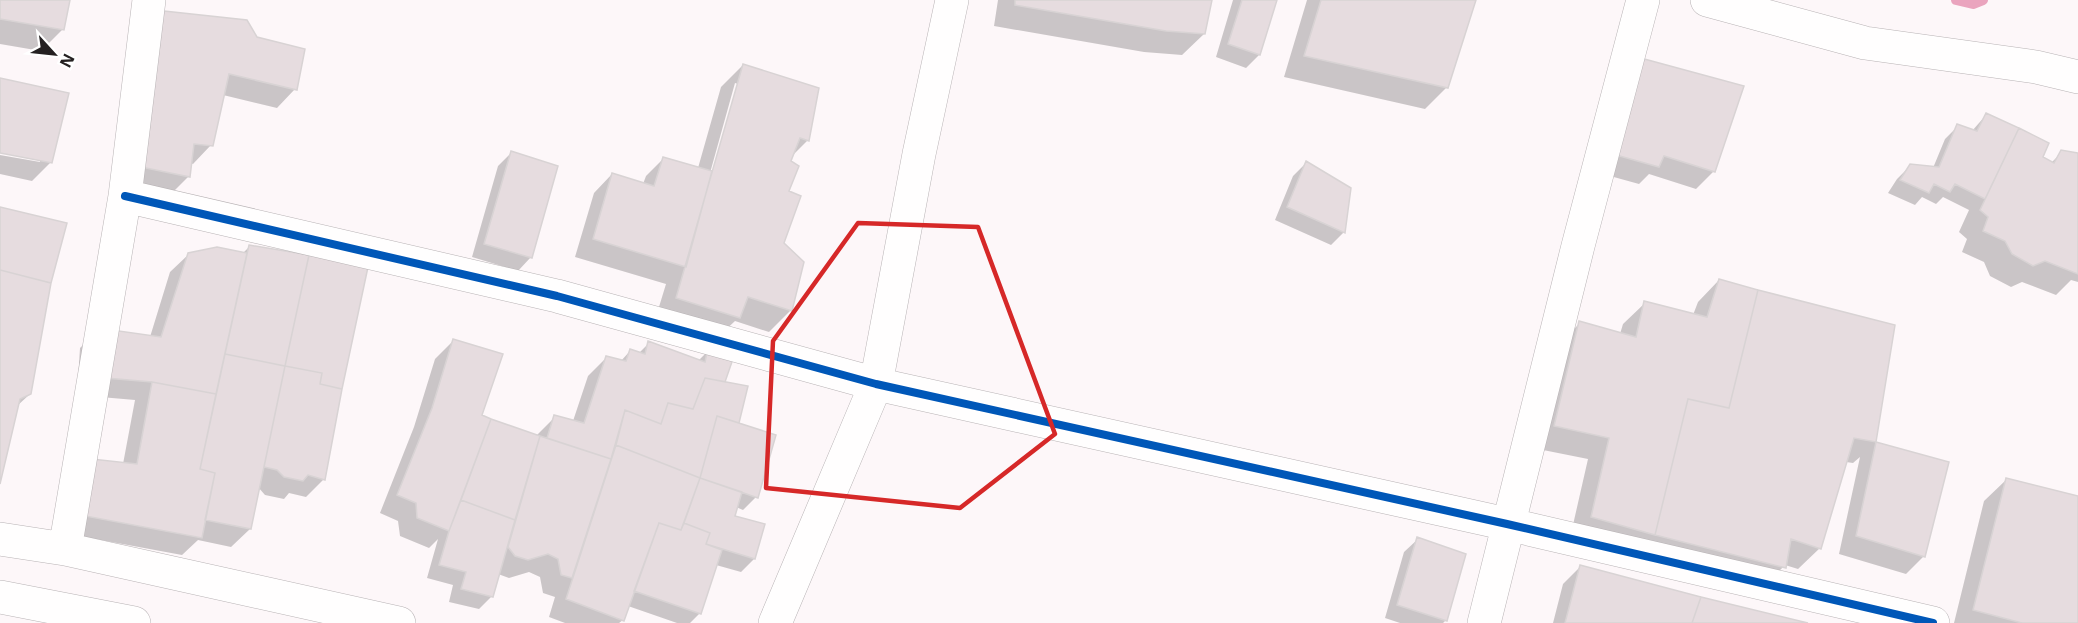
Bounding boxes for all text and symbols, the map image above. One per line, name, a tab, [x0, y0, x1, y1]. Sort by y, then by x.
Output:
north arrow	[24, 24, 84, 84]
text: N	[55, 50, 80, 72]

